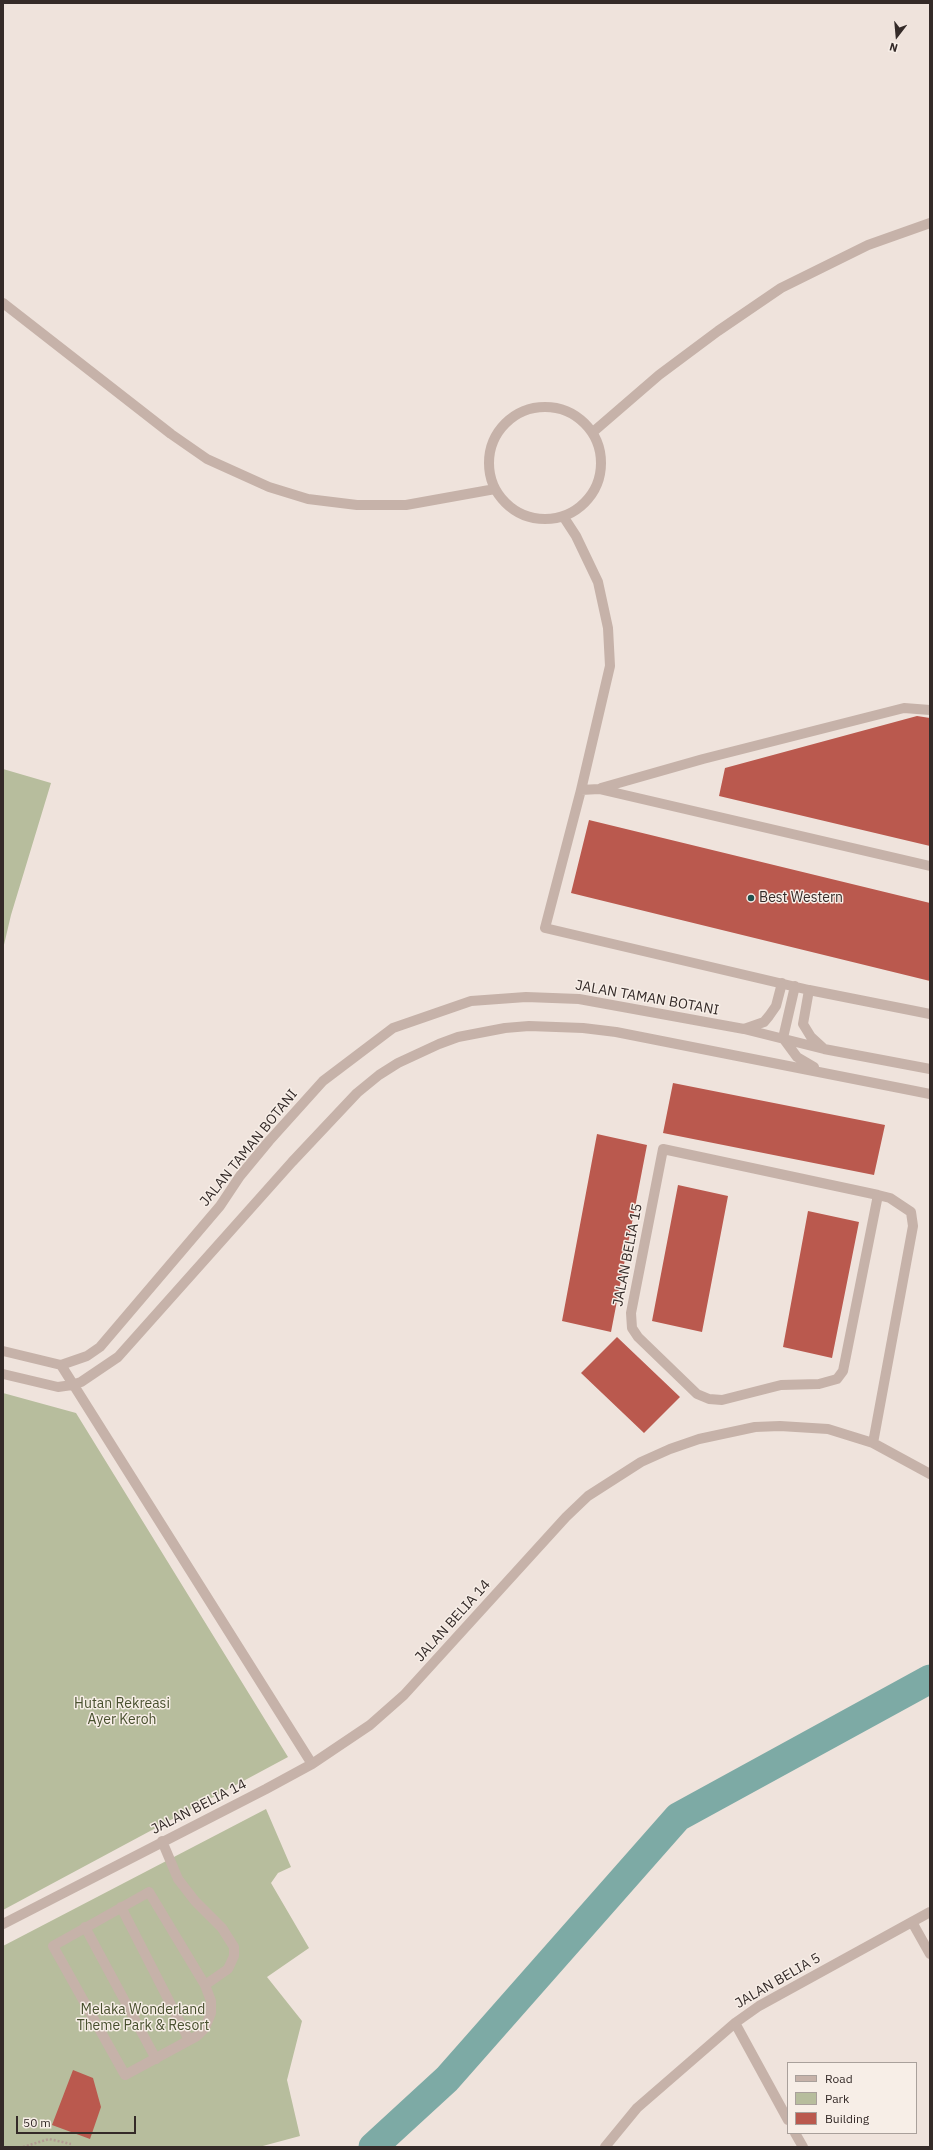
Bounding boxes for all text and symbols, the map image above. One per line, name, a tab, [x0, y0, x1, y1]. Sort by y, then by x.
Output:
north arrow	[877, 16, 917, 56]
text: N	[888, 40, 899, 55]
place label: Best Western	[759, 890, 843, 906]
marker: Best Western	[746, 893, 756, 903]
street label: JALAN TAMAN BOTANI	[574, 977, 720, 1019]
street label: JALAN TAMAN BOTANI	[197, 1086, 301, 1210]
street label: JALAN BELIA 15	[610, 1202, 646, 1308]
street label: JALAN BELIA 14	[412, 1577, 494, 1665]
park label: Hutan Rekreasi Ayer Keroh	[74, 1696, 170, 1728]
street label: JALAN BELIA 14	[149, 1776, 249, 1838]
street label: JALAN BELIA 5	[732, 1950, 824, 2012]
park label: Melaka Wonderland Theme Park & Resort	[77, 2002, 209, 2034]
legend	[787, 2062, 917, 2134]
text: Road	[825, 2071, 853, 2086]
text: Park	[825, 2091, 849, 2106]
scale bar	[18, 2108, 138, 2134]
text: Building	[825, 2111, 869, 2126]
text: 50 m	[23, 2115, 51, 2130]

